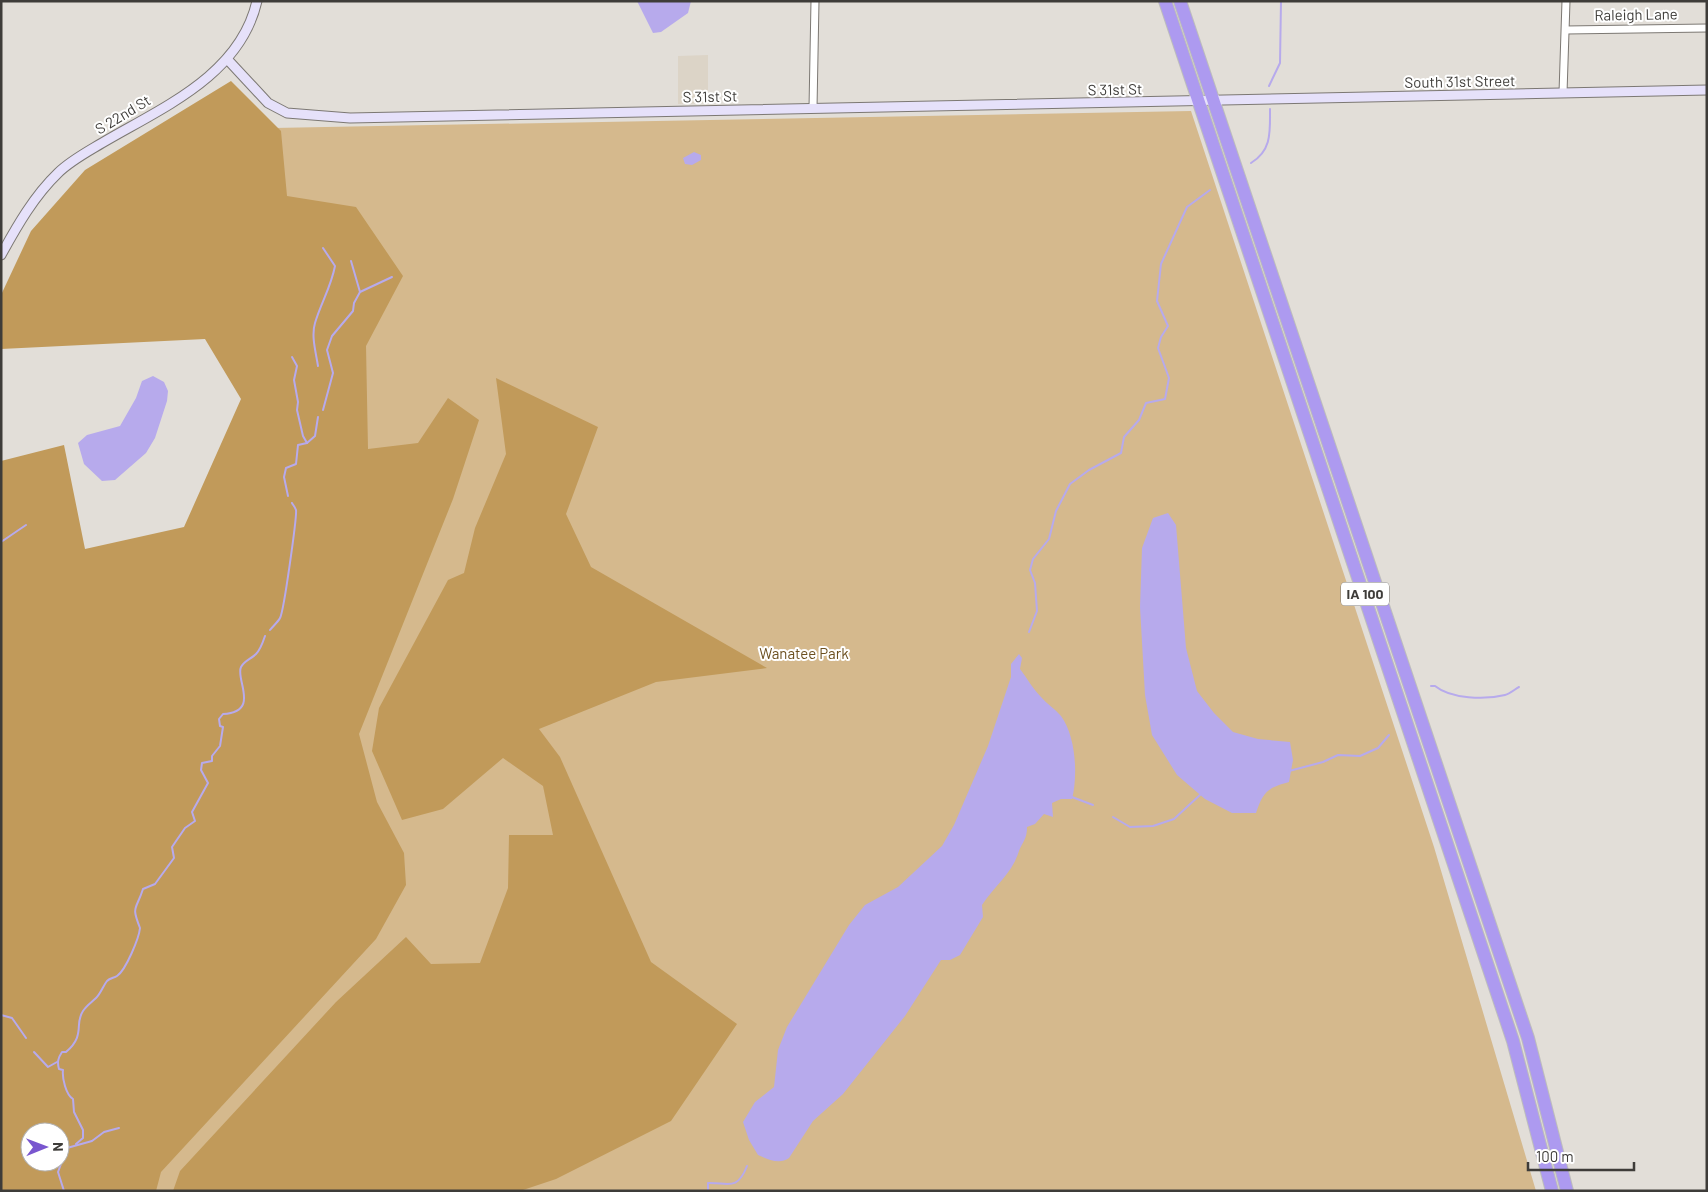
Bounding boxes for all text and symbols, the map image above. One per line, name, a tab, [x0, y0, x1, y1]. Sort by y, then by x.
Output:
street label: Raleigh Lane	[1594, 4, 1678, 24]
street label: South 31st Street	[1404, 71, 1516, 91]
street label: S 31st St	[1088, 80, 1142, 98]
street label: S 31st St	[683, 87, 737, 105]
street label: S 22nd St	[92, 91, 153, 138]
road number: IA 100	[1341, 582, 1389, 606]
park label: Wanatee Park	[759, 644, 849, 662]
north arrow	[20, 1122, 70, 1172]
scale bar	[1528, 1140, 1634, 1172]
text: N	[50, 1142, 67, 1152]
text: 100 m	[1536, 1147, 1574, 1165]

